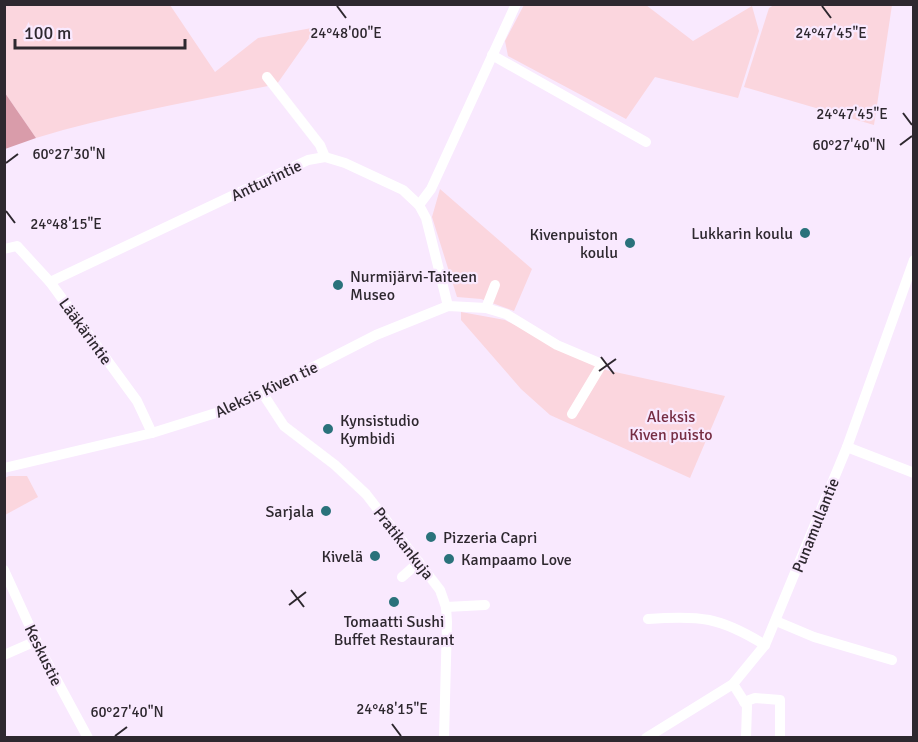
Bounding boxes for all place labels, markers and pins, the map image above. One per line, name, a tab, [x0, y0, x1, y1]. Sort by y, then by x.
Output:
place label: Lukkarin koulu	[691, 224, 793, 244]
place label: Kivenpuiston koulu	[529, 225, 618, 263]
marker: Lukkarin koulu	[798, 226, 812, 240]
marker: Kivenpuiston koulu	[623, 236, 637, 250]
place label: Nurmijärvi-Taiteen Museo	[350, 267, 477, 305]
marker: Nurmijärvi-Taiteen Museo	[331, 278, 345, 292]
place label: Kynsistudio Kymbidi	[340, 411, 419, 449]
marker: Kynsistudio Kymbidi	[321, 422, 335, 436]
place label: Sarjala	[265, 502, 314, 522]
marker: Sarjala	[319, 504, 333, 518]
place label: Pizzeria Capri	[443, 528, 537, 548]
marker: Pizzeria Capri	[424, 530, 438, 544]
place label: Kivelä	[321, 547, 363, 567]
marker: Kivelä	[368, 549, 382, 563]
place label: Kampaamo Love	[461, 550, 572, 570]
marker: Kampaamo Love	[442, 552, 456, 566]
marker: Tomaatti Sushi Buffet Restaurant	[387, 595, 401, 609]
place label: Tomaatti Sushi Buffet Restaurant	[334, 612, 455, 650]

